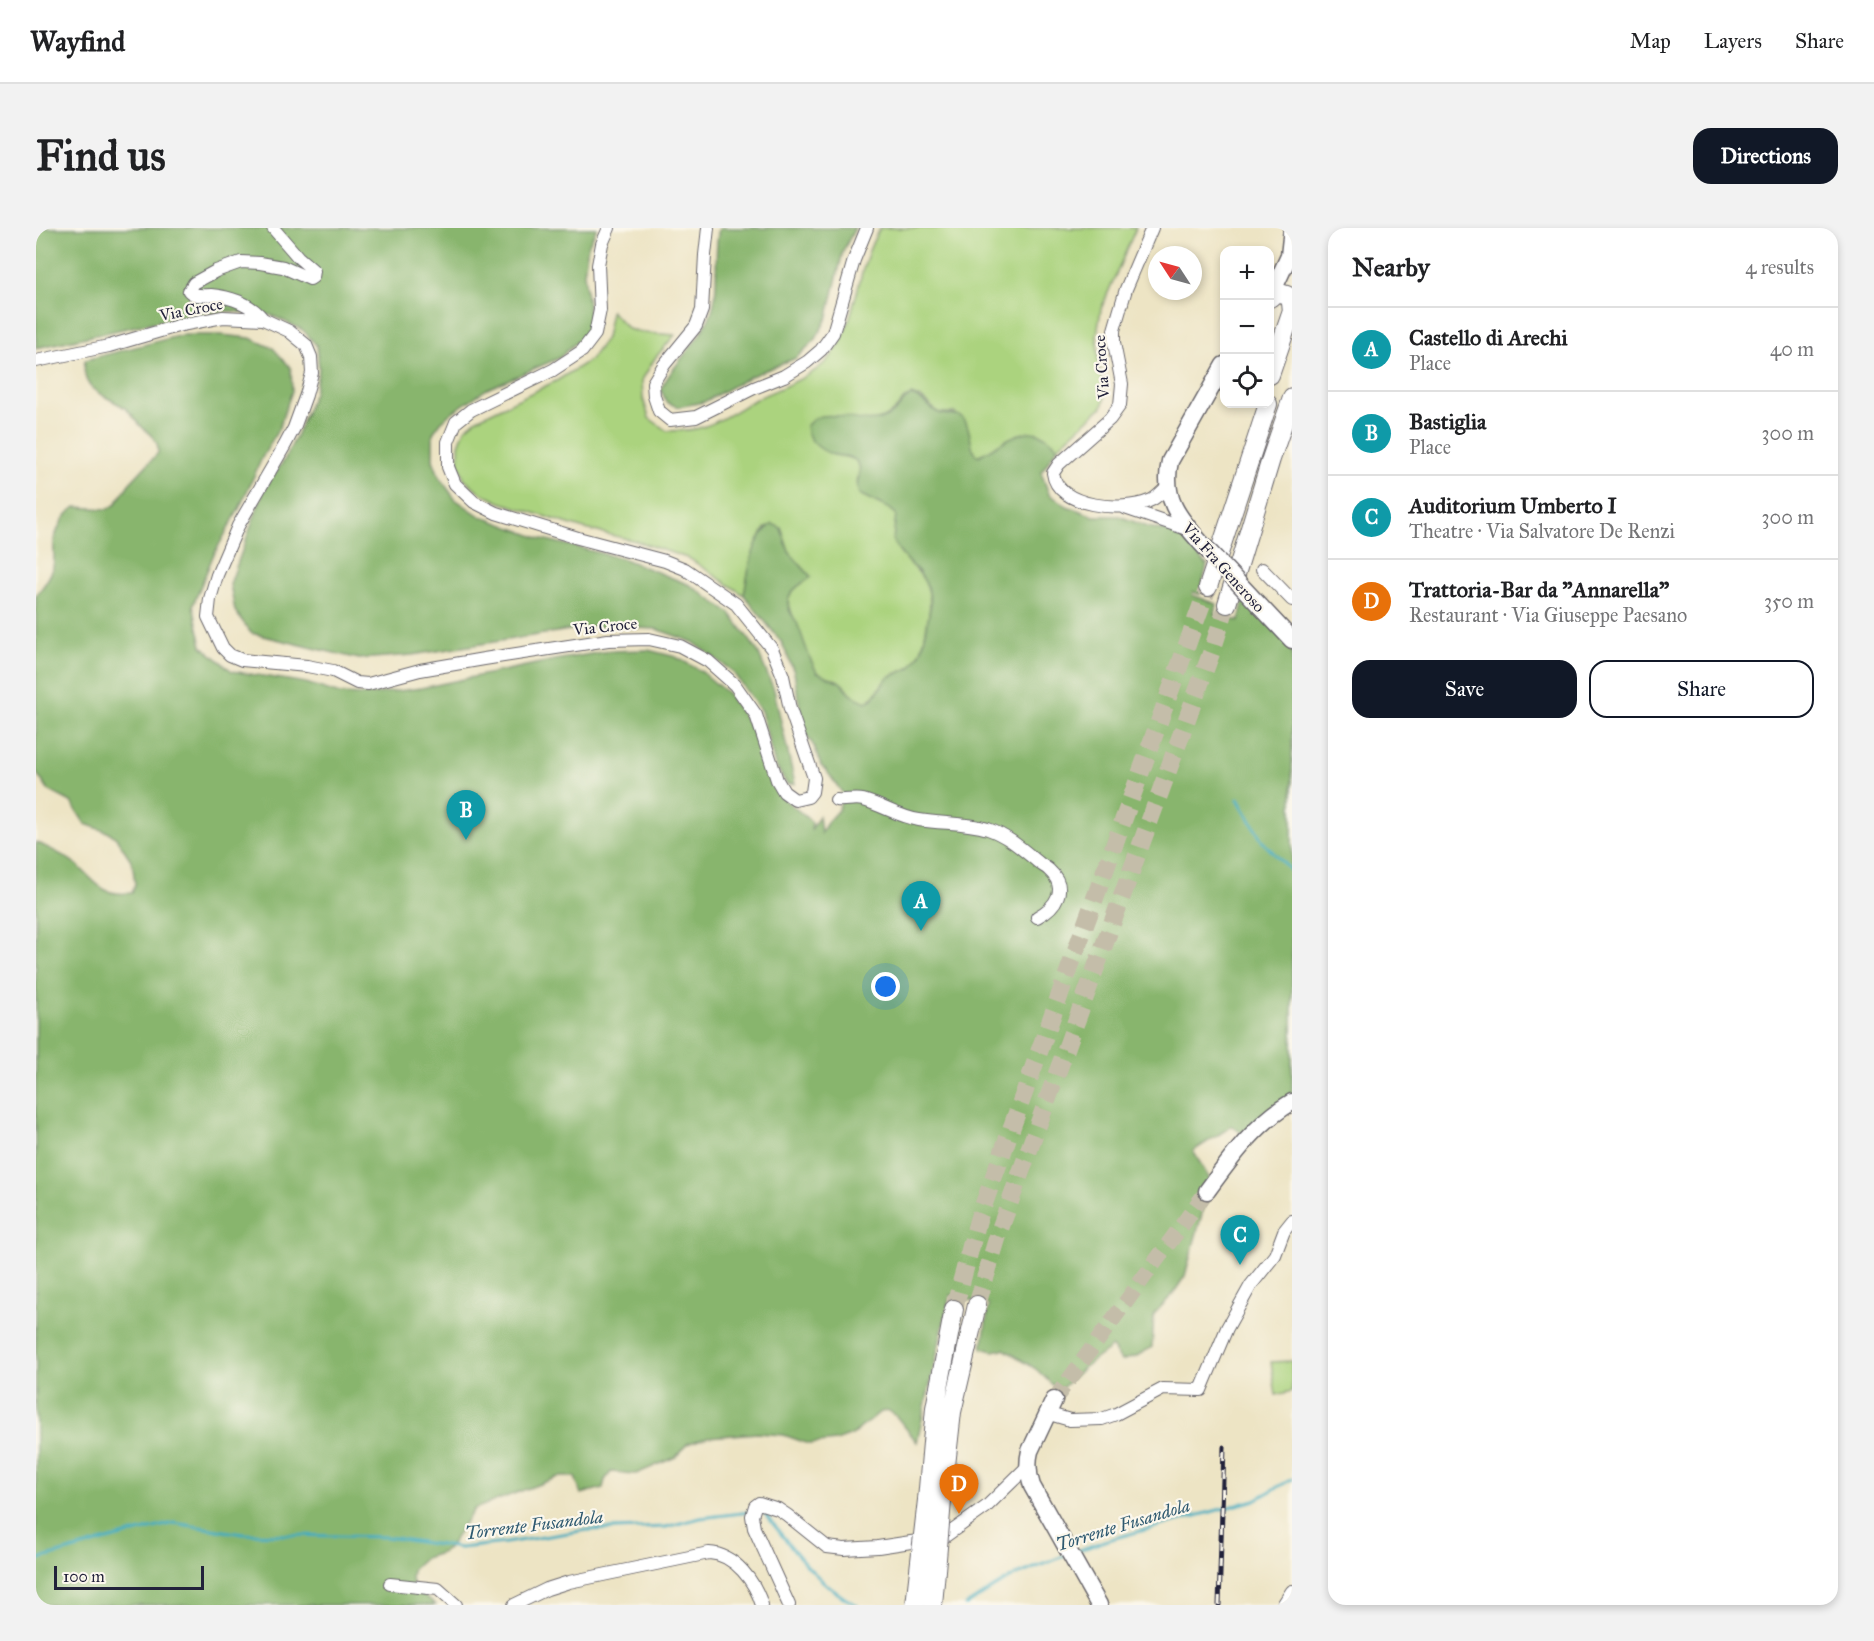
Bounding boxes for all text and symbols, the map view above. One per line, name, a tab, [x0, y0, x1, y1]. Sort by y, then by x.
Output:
text: Wayfind	[30, 24, 125, 59]
text: Map	[1630, 28, 1671, 54]
text: Layers	[1704, 28, 1762, 54]
text: Share	[1795, 28, 1844, 54]
button: Directions	[1693, 128, 1838, 184]
text: Find us	[36, 130, 166, 182]
north arrow	[1148, 246, 1202, 300]
map controls	[1220, 246, 1274, 408]
button: +	[1220, 246, 1274, 300]
text: Nearby	[1352, 251, 1430, 283]
text: 4 results	[1745, 255, 1814, 279]
street label: Via Croce	[157, 294, 225, 325]
button: −	[1220, 300, 1274, 354]
text: Castello di Arechi	[1409, 324, 1568, 351]
street label: Via Croce	[1090, 334, 1113, 401]
text: A	[1365, 337, 1378, 361]
text: 40 m	[1770, 337, 1814, 361]
text: Place	[1409, 351, 1451, 375]
button: locate	[1220, 354, 1274, 408]
text: Bastiglia	[1409, 408, 1486, 435]
text: B	[1365, 421, 1378, 445]
text: 300 m	[1762, 421, 1814, 445]
text: Place	[1409, 435, 1451, 459]
text: Auditorium Umberto I	[1409, 492, 1617, 519]
text: C	[1365, 505, 1378, 529]
text: 300 m	[1762, 505, 1814, 529]
street label: Via Fra Generoso	[1178, 518, 1269, 616]
text: Theatre · Via Salvatore De Renzi	[1409, 519, 1675, 543]
text: Trattoria-Bar da "Annarella"	[1409, 576, 1669, 603]
text: D	[1364, 589, 1379, 613]
text: 350 m	[1764, 589, 1814, 613]
text: Restaurant · Via Giuseppe Paesano	[1409, 603, 1687, 627]
street label: Via Croce	[571, 614, 638, 639]
button: Save	[1352, 660, 1577, 718]
button: Share	[1589, 660, 1814, 718]
pin: B	[446, 790, 486, 840]
pin: A	[902, 882, 940, 931]
your location	[871, 972, 900, 1001]
pin: C	[1220, 1216, 1260, 1265]
pin: D	[940, 1464, 978, 1514]
water label: Torrente Fusandola	[1053, 1494, 1193, 1556]
water label: Torrente Fusandola	[464, 1506, 605, 1544]
scale bar	[54, 1563, 204, 1590]
text: 100 m	[63, 1567, 105, 1586]

